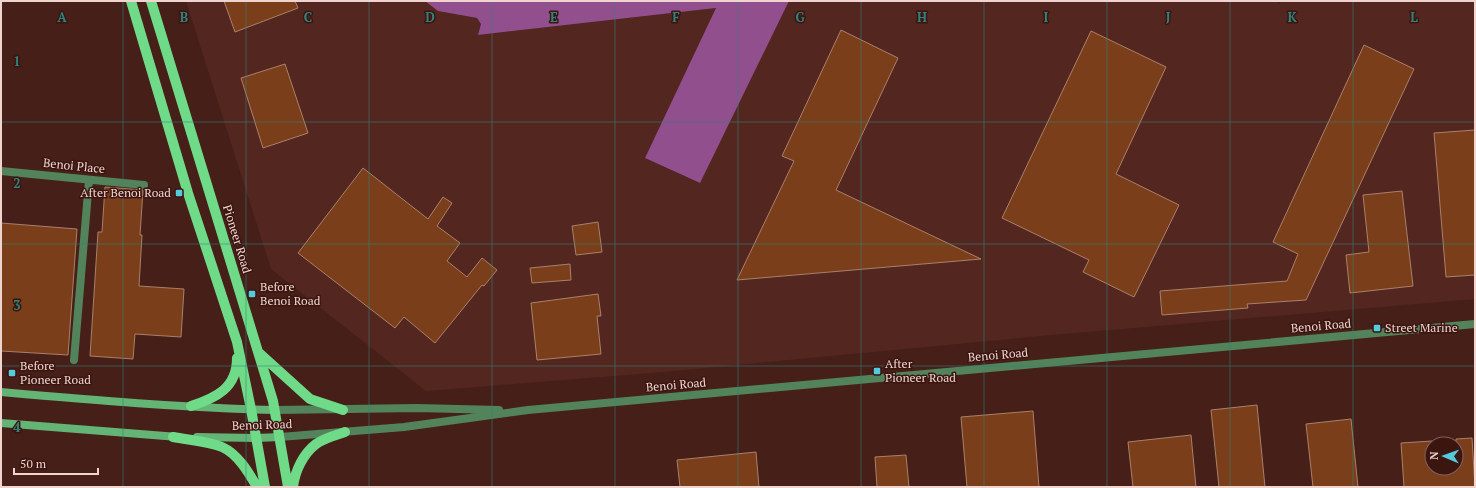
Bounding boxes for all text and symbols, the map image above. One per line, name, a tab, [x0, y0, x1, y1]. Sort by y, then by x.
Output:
text: A	[57, 8, 67, 26]
text: B	[180, 8, 188, 26]
text: C	[304, 8, 312, 26]
text: D	[425, 8, 435, 26]
text: E	[550, 8, 558, 26]
text: F	[672, 8, 680, 26]
text: G	[795, 8, 805, 26]
text: H	[917, 8, 927, 26]
text: I	[1044, 8, 1049, 26]
text: J	[1166, 8, 1171, 26]
text: K	[1287, 8, 1297, 26]
text: L	[1410, 8, 1418, 26]
text: 1	[13, 52, 21, 70]
street label: Benoi Place	[42, 155, 106, 176]
text: 2	[13, 174, 21, 192]
place label: After Benoi Road	[80, 185, 171, 200]
marker: After Benoi Road	[174, 188, 184, 198]
street label: Pioneer Road	[220, 203, 255, 275]
place label: Before Benoi Road	[260, 279, 321, 308]
marker: Before Benoi Road	[247, 289, 257, 299]
text: 3	[13, 296, 21, 314]
street label: Benoi Road	[1290, 315, 1352, 336]
place label: Street Marine	[1385, 320, 1458, 335]
marker: Street Marine	[1372, 323, 1382, 333]
street label: Benoi Road	[967, 344, 1029, 365]
place label: After Pioneer Road	[885, 356, 956, 385]
place label: Before Pioneer Road	[20, 358, 91, 387]
marker: After Pioneer Road	[872, 366, 882, 376]
marker: Before Pioneer Road	[7, 368, 17, 378]
street label: Benoi Road	[645, 374, 707, 395]
street label: Benoi Road	[231, 416, 293, 433]
text: 4	[13, 418, 21, 436]
north arrow	[1424, 436, 1464, 476]
scale bar	[14, 450, 98, 476]
text: N	[1427, 451, 1441, 460]
text: 50 m	[20, 456, 47, 471]

